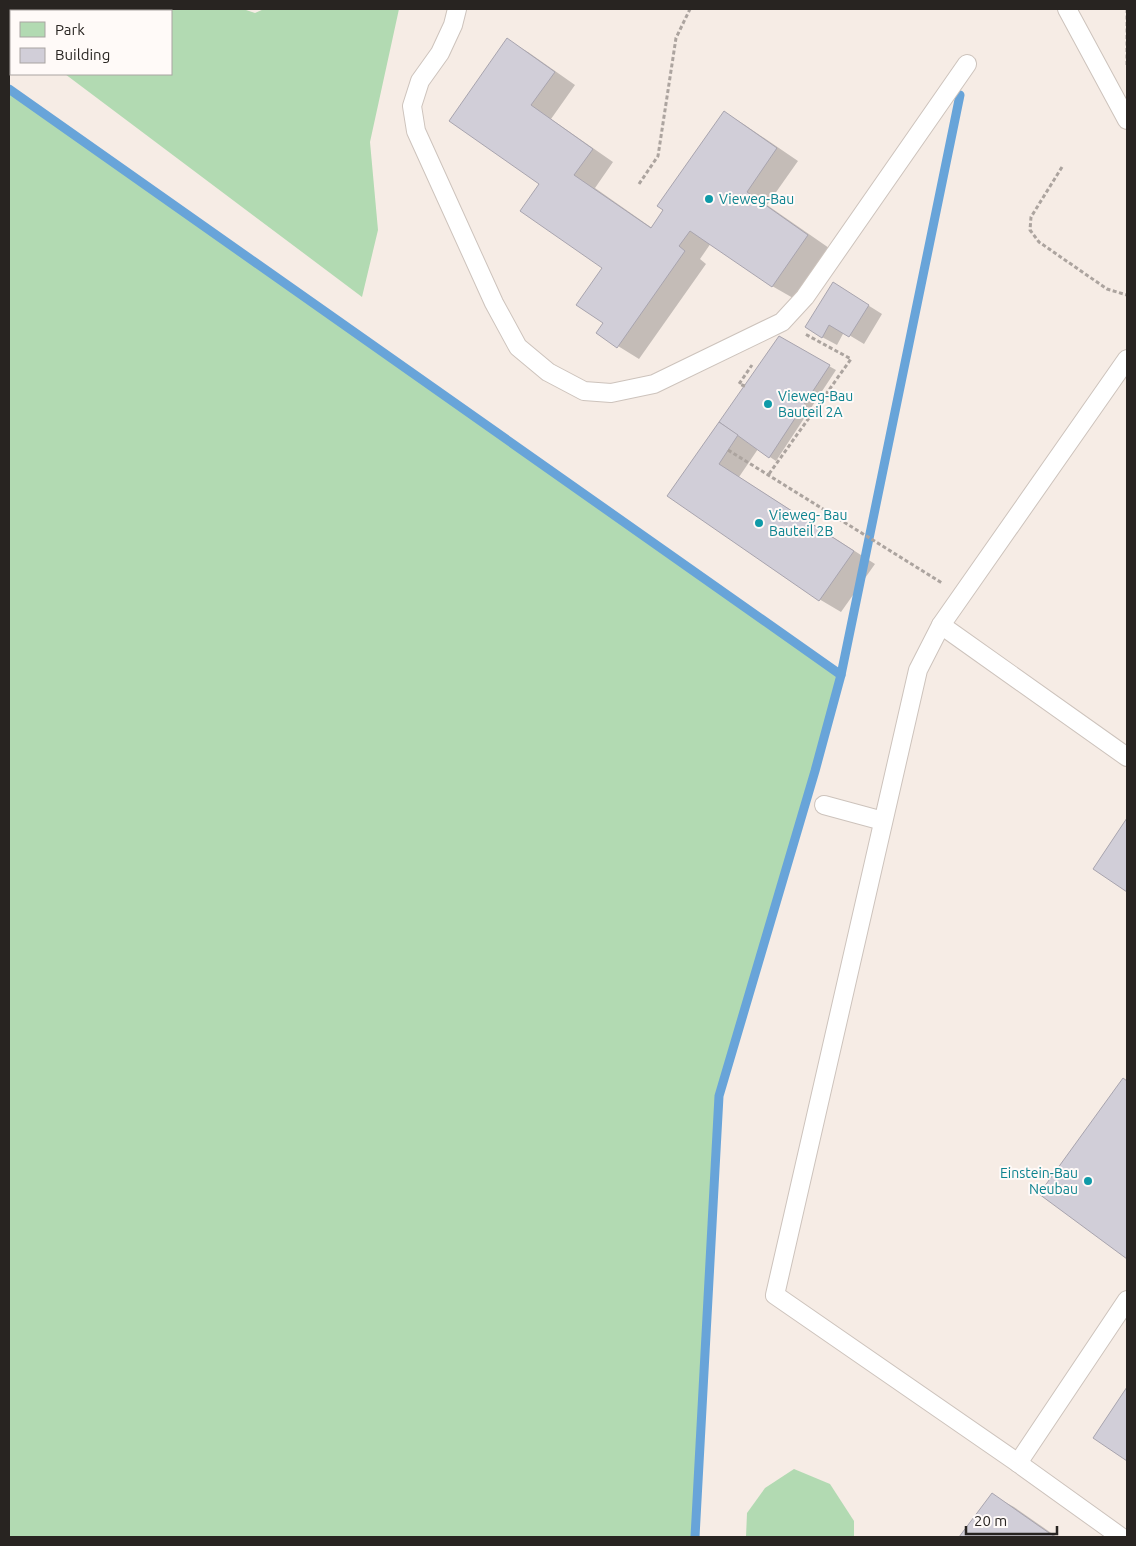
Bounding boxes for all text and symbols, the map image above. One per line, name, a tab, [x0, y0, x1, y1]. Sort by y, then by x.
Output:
legend	[10, 10, 172, 75]
text: Park	[55, 21, 85, 38]
text: Building	[55, 46, 110, 63]
place label: Vieweg-Bau	[719, 191, 794, 207]
marker: Vieweg-Bau	[703, 193, 715, 205]
place label: Vieweg-Bau Bauteil 2A	[778, 388, 853, 420]
marker: Vieweg-Bau Bauteil 2A	[762, 398, 774, 410]
place label: Vieweg- Bau Bauteil 2B	[769, 507, 847, 539]
marker: Vieweg- Bau Bauteil 2B	[753, 517, 765, 529]
place label: Einstein-Bau Neubau	[1000, 1165, 1078, 1197]
marker: Einstein-Bau Neubau	[1082, 1175, 1094, 1187]
scale bar	[966, 1504, 1057, 1536]
text: 20 m	[974, 1512, 1007, 1529]

